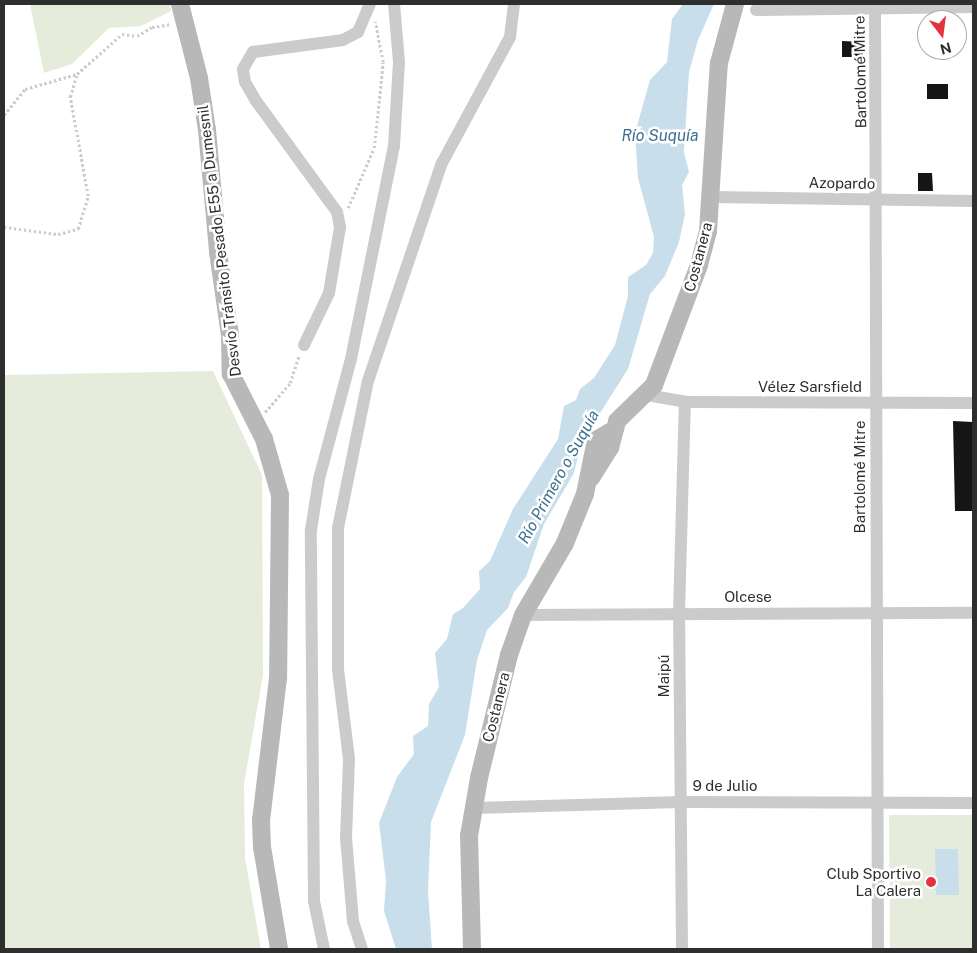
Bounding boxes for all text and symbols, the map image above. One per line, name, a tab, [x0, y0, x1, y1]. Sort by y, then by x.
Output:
north arrow	[917, 10, 967, 60]
street label: Bartolomé Mitre	[850, 15, 870, 129]
text: N	[938, 39, 953, 58]
street label: Desvío Tránsito Pesado E55 a Dumesnil	[193, 104, 245, 378]
water label: Río Suquía	[621, 126, 699, 146]
street label: Azopardo	[809, 173, 875, 193]
street label: Costanera	[680, 220, 716, 294]
street label: Vélez Sarsfield	[758, 378, 862, 396]
water label: Río Primero o Suquía	[514, 407, 604, 547]
street label: Bartolomé Mitre	[851, 421, 869, 533]
street label: Olcese	[724, 588, 772, 606]
street label: Maipú	[655, 655, 673, 697]
street label: Costanera	[479, 670, 513, 744]
street label: 9 de Julio	[692, 777, 758, 795]
place label: Club Sportivo La Calera	[826, 864, 921, 899]
marker: Club Sportivo La Calera	[925, 876, 937, 888]

